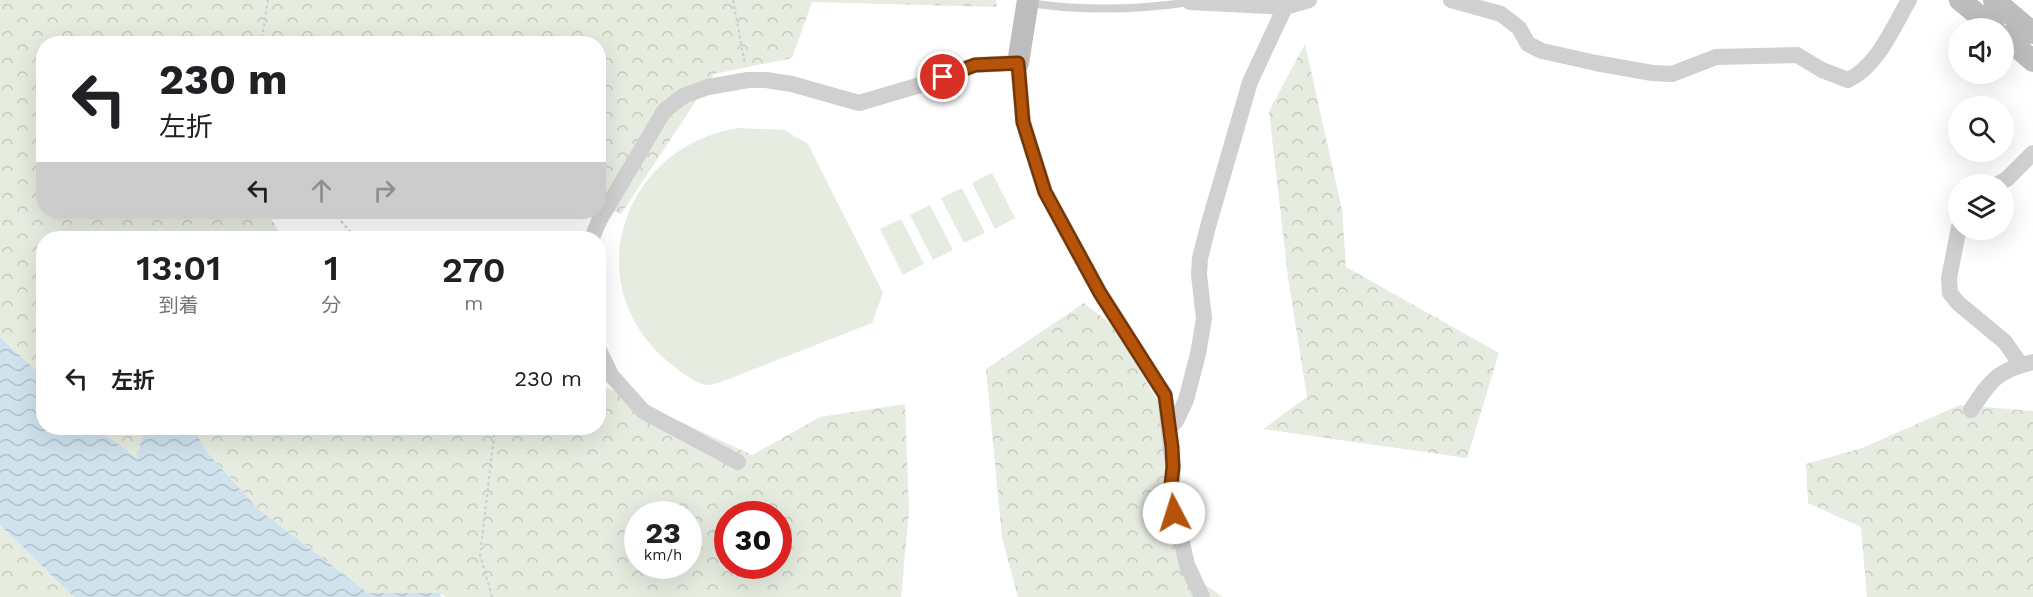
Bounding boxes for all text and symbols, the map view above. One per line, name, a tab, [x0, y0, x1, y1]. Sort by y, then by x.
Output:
map controls	[1948, 18, 2014, 240]
button: sound	[1948, 18, 2014, 84]
pin	[917, 51, 968, 102]
text: 230 m	[159, 55, 288, 104]
icon: left	[60, 60, 138, 138]
icon: arrive	[926, 60, 959, 93]
button: search	[1948, 96, 2014, 162]
text: 左折	[159, 111, 213, 143]
icon: left	[242, 174, 275, 207]
icon: ahead	[305, 174, 338, 207]
icon: right	[368, 174, 401, 207]
button: layers	[1948, 174, 2014, 240]
text: 13:01	[136, 247, 221, 289]
text: 1	[324, 247, 339, 289]
text: 270	[442, 249, 506, 291]
text: m	[464, 291, 483, 315]
text: 到着	[159, 293, 199, 317]
text: 分	[321, 293, 341, 317]
icon: left	[60, 362, 93, 395]
text: 230 m	[514, 366, 582, 391]
text: 左折	[111, 368, 155, 393]
position arrow	[1142, 481, 1206, 545]
speed limit sign: 30	[714, 501, 792, 579]
text: 23	[645, 515, 681, 550]
text: km/h	[644, 546, 682, 564]

